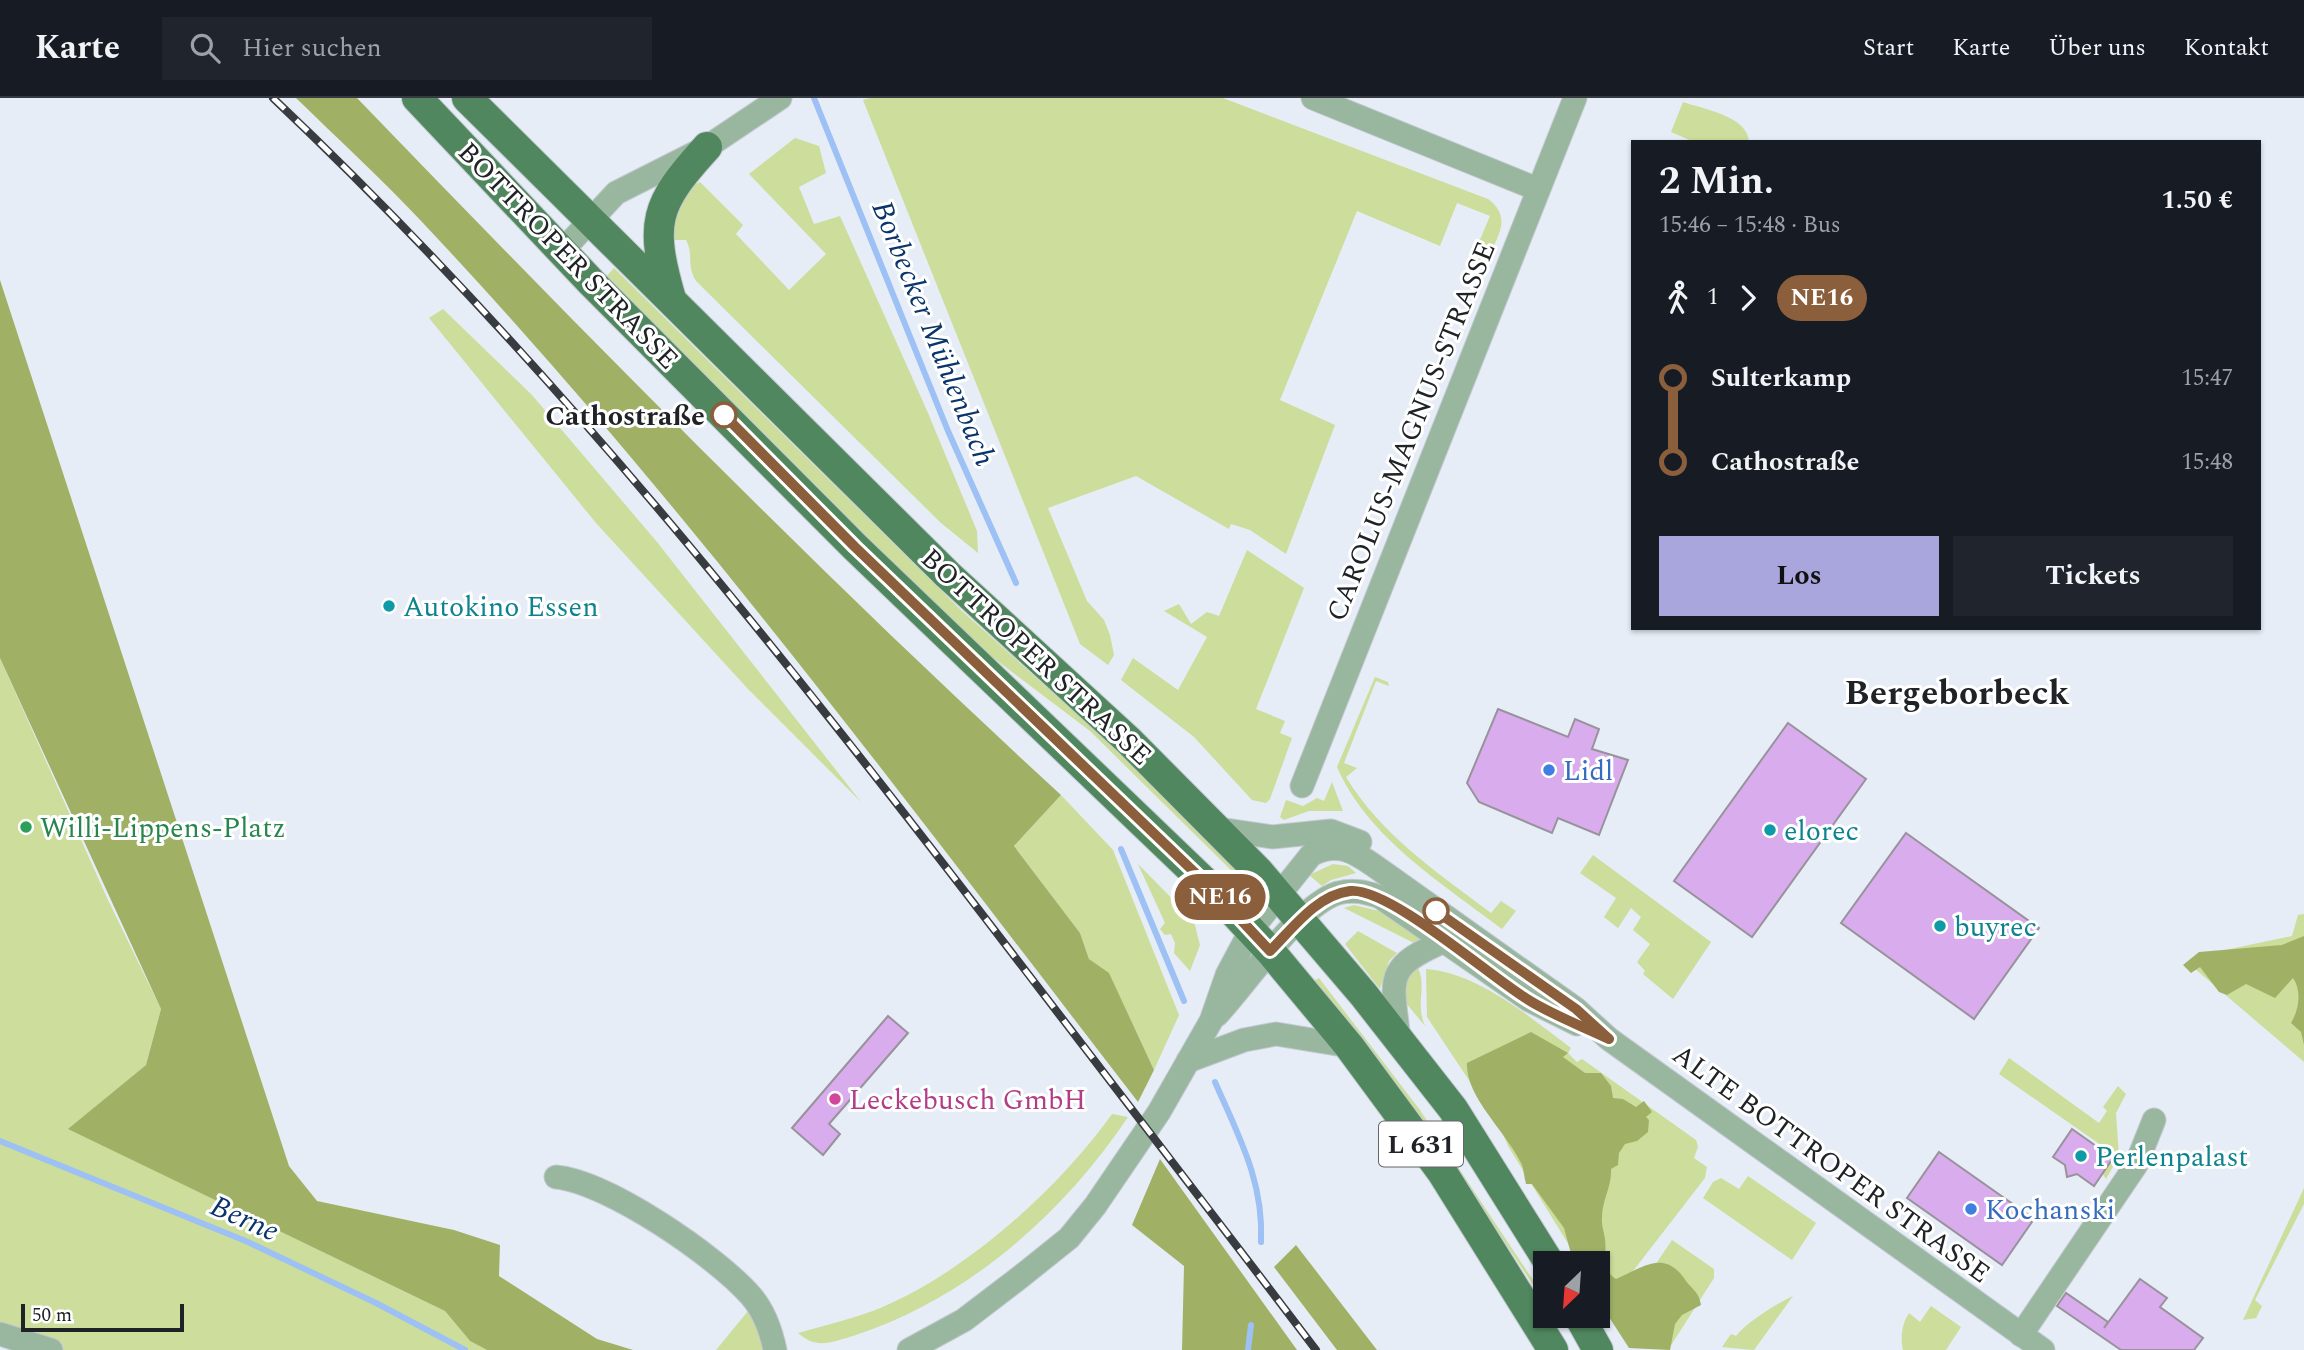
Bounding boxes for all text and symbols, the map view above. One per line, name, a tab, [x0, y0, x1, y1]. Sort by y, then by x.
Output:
search box	[162, 17, 652, 80]
text: Karte	[35, 23, 120, 73]
text: Hier suchen	[242, 28, 382, 68]
icon: search	[186, 29, 224, 67]
text: Start	[1863, 30, 1914, 66]
text: Karte	[1952, 30, 2010, 66]
text: Über uns	[2048, 30, 2146, 66]
text: Kontakt	[2184, 30, 2269, 66]
street label: BOTTROPER STRASSE	[447, 132, 689, 380]
text: 2 Min.	[1659, 153, 1774, 211]
text: 1.50 €	[2161, 180, 2233, 220]
water label: Borbecker Mühlenbach	[859, 194, 1007, 473]
text: 15:46 – 15:48 · Bus	[1659, 208, 1841, 243]
street label: CAROLUS-MAGNUS-STRASSE	[1315, 235, 1507, 628]
icon: walk	[1659, 279, 1697, 317]
icon: forward	[1729, 279, 1767, 317]
text: 1	[1707, 280, 1719, 315]
text: NE16	[1791, 280, 1853, 316]
text: Sulterkamp	[1711, 358, 1851, 398]
text: 15:47	[2181, 361, 2233, 396]
place label: Cathostraße	[545, 395, 705, 438]
marker: Cathostraße	[711, 402, 737, 428]
text: Cathostraße	[1711, 442, 1859, 482]
text: 15:48	[2181, 445, 2233, 480]
button: Los	[1659, 536, 1939, 616]
button: Tickets	[1953, 536, 2233, 616]
street label: BOTTROPER STRASSE	[911, 538, 1161, 776]
place label: Autokino Essen	[403, 586, 598, 629]
marker: Autokino Essen	[381, 598, 397, 614]
district label: Bergeborbeck	[1845, 667, 2069, 720]
place label: Lidl	[1563, 750, 1613, 793]
marker: Lidl	[1541, 762, 1557, 778]
place label: Willi-Lippens-Platz	[40, 807, 286, 850]
place label: elorec	[1784, 810, 1859, 853]
marker: Willi-Lippens-Platz	[18, 819, 34, 835]
marker: elorec	[1762, 822, 1778, 838]
line badge: NE16	[1171, 874, 1269, 920]
text: NE16	[1189, 879, 1251, 915]
unlabelled marker	[1423, 898, 1449, 924]
place label: buyrec	[1954, 906, 2037, 949]
marker: buyrec	[1932, 918, 1948, 934]
street label: ALTE BOTTROPER STRASSE	[1663, 1034, 1999, 1295]
place label: Leckebusch GmbH	[849, 1079, 1086, 1122]
marker: Leckebusch GmbH	[827, 1091, 843, 1107]
road number: L 631	[1379, 1121, 1463, 1166]
place label: Perlenpalast	[2095, 1136, 2248, 1179]
marker: Perlenpalast	[2073, 1148, 2089, 1164]
water label: Berne	[203, 1183, 287, 1254]
place label: Kochanski	[1985, 1189, 2115, 1232]
marker: Kochanski	[1963, 1201, 1979, 1217]
north arrow	[1533, 1251, 1610, 1328]
map controls	[1533, 1251, 1610, 1328]
scale bar	[21, 1301, 184, 1333]
text: 50 m	[32, 1301, 72, 1330]

